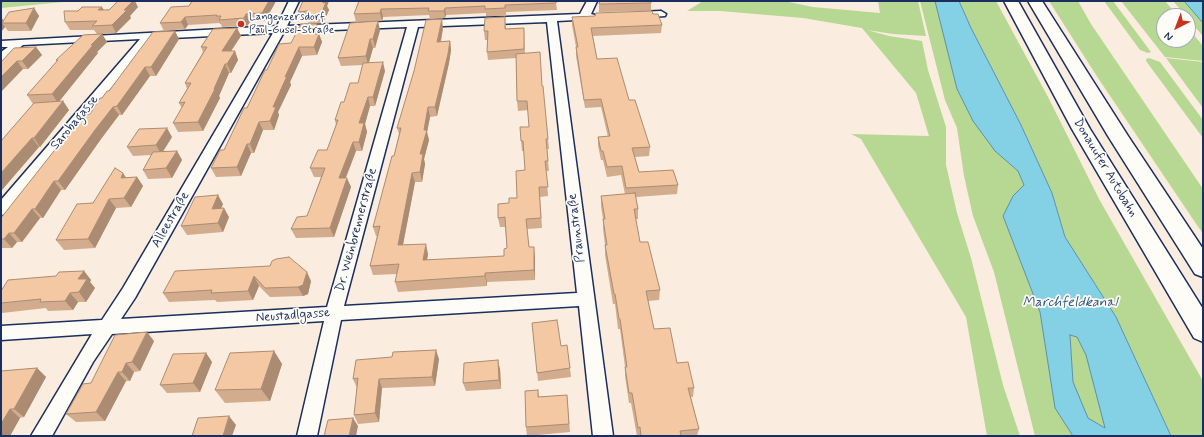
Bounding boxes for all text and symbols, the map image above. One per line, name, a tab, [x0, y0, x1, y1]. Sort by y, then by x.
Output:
north arrow	[1156, 8, 1196, 48]
place label: Langenzersdorf Paul-Gusel-Straße	[249, 11, 334, 37]
marker: Langenzersdorf Paul-Gusel-Straße	[236, 19, 246, 29]
text: N	[1161, 29, 1176, 44]
street label: Sarobagasse	[48, 92, 102, 154]
street label: Donauufer Autobahn	[1069, 116, 1141, 220]
street label: Dr. Weinbrennerstraße	[333, 166, 381, 294]
street label: Alleestraße	[149, 189, 193, 251]
street label: Praunstraße	[565, 193, 589, 263]
water label: Marchfeldkanal	[1023, 295, 1117, 311]
street label: Neustadlgasse	[255, 306, 331, 326]

